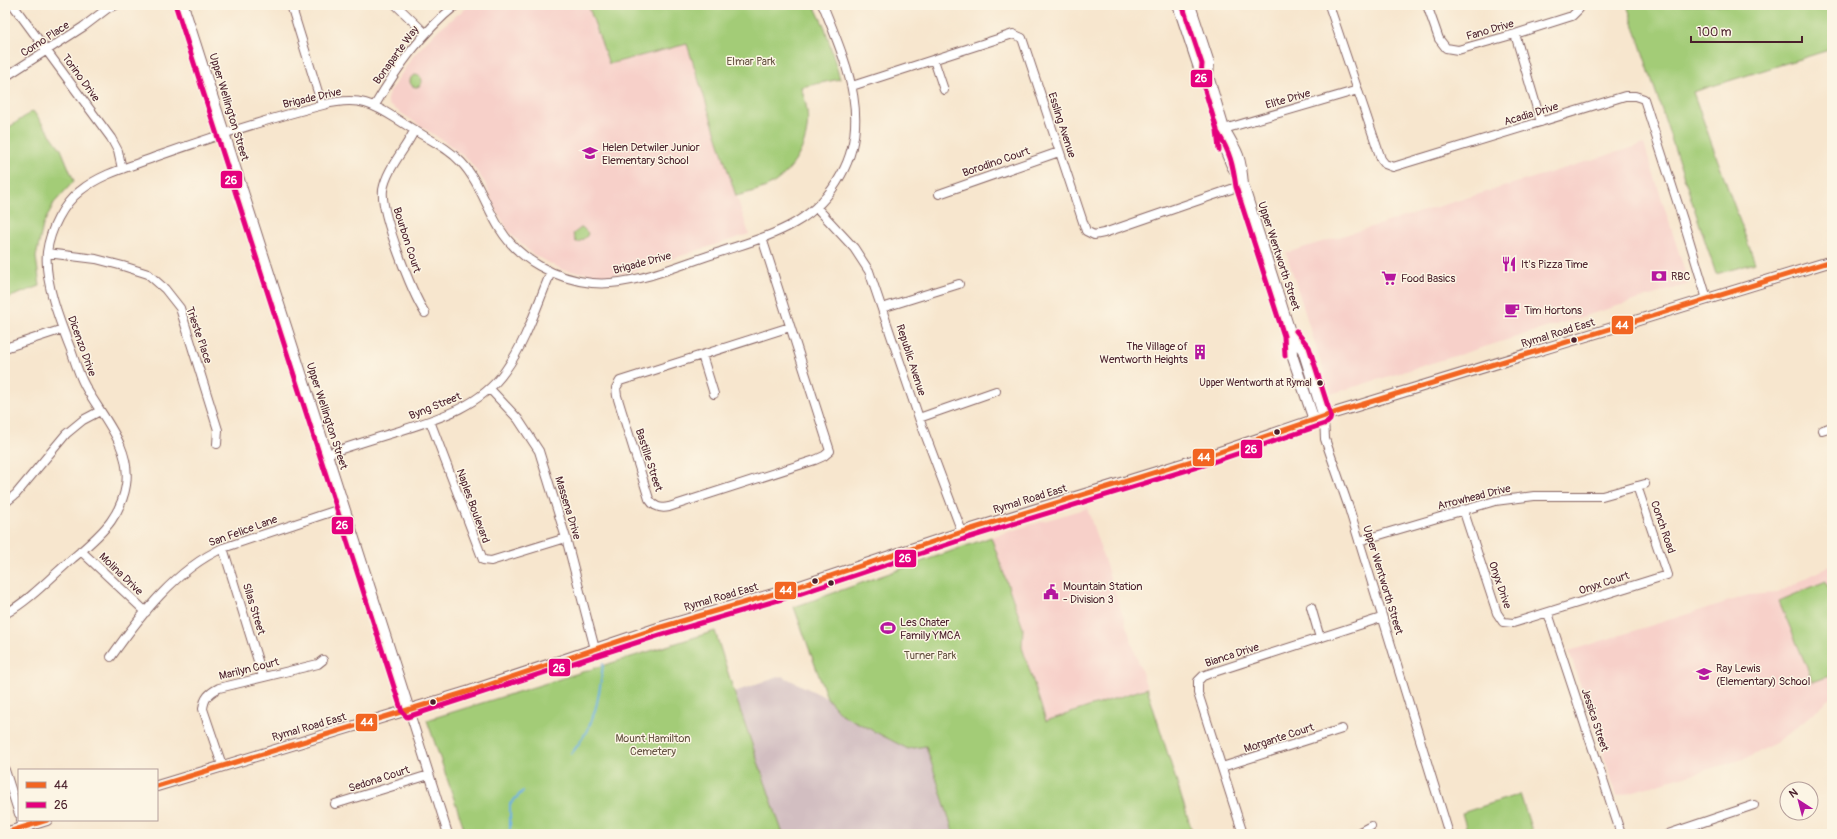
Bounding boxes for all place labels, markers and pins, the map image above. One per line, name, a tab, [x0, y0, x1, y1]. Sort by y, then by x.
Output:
place label: Helen Detwiler Junior Elementary School	[602, 141, 700, 167]
school or university icon: Helen Detwiler Junior Elementary School	[581, 144, 599, 162]
restaurant icon: It's Pizza Time	[1500, 255, 1518, 273]
place label: It's Pizza Time	[1521, 258, 1589, 271]
bank icon: RBC	[1650, 267, 1668, 285]
supermarket icon: Food Basics	[1380, 269, 1398, 287]
place label: RBC	[1671, 270, 1691, 283]
place label: Food Basics	[1401, 272, 1455, 285]
cafe icon: Tim Hortons	[1503, 301, 1521, 319]
place label: Tim Hortons	[1524, 304, 1582, 317]
unlabelled marker	[1569, 335, 1579, 345]
place label: The Village of Wentworth Heights	[1100, 340, 1189, 366]
building icon: The Village of Wentworth Heights	[1191, 343, 1209, 361]
place label: Upper Wentworth at Rymal	[1199, 377, 1312, 389]
marker: Upper Wentworth at Rymal	[1315, 378, 1325, 388]
unlabelled marker	[1272, 427, 1282, 437]
unlabelled marker	[810, 576, 820, 586]
unlabelled marker	[826, 578, 836, 588]
place label: Mountain Station - Division 3	[1063, 580, 1143, 606]
public building icon: Mountain Station - Division 3	[1042, 583, 1060, 601]
place label: Les Chater Family YMCA	[900, 616, 961, 642]
sports icon: Les Chater Family YMCA	[879, 619, 897, 637]
place label: Ray Lewis (Elementary) School	[1716, 662, 1810, 688]
school or university icon: Ray Lewis (Elementary) School	[1695, 665, 1713, 683]
unlabelled marker	[428, 697, 438, 707]

